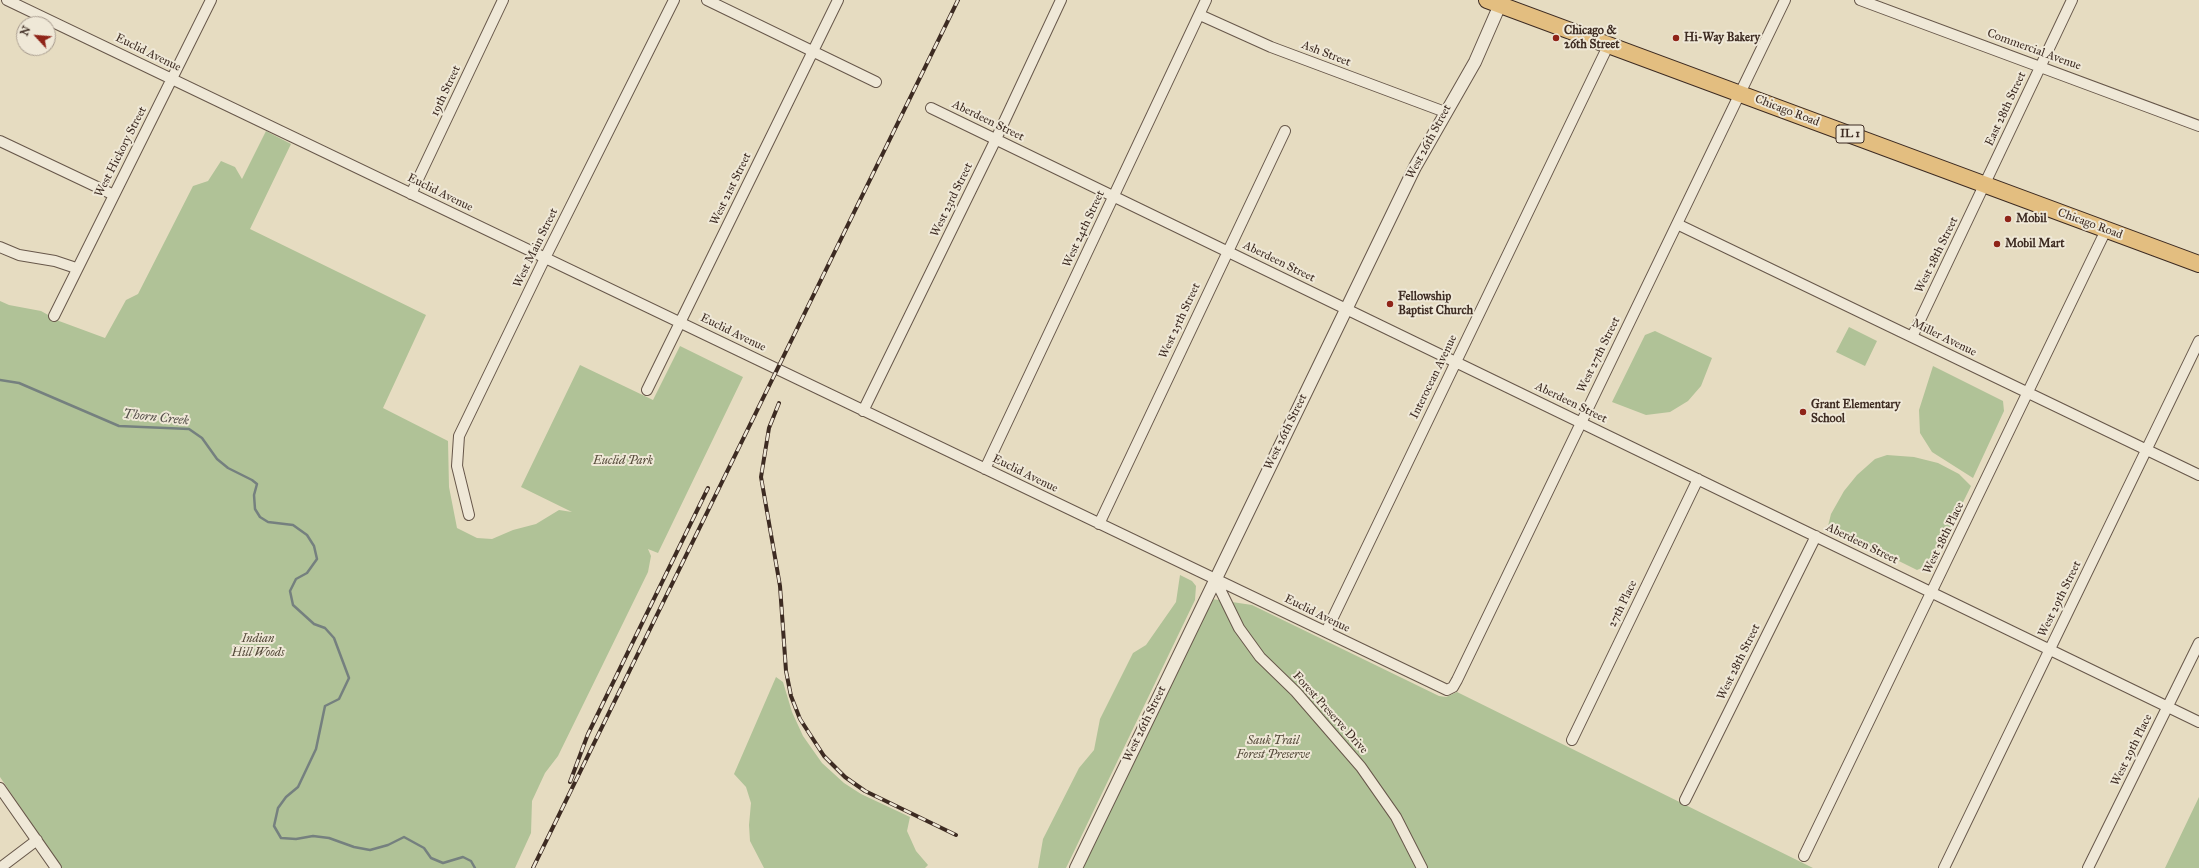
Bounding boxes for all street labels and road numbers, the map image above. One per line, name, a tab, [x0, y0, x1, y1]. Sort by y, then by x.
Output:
street label: Commercial Avenue	[1985, 26, 2083, 74]
street label: Euclid Avenue	[113, 31, 183, 75]
street label: Ash Street	[1299, 38, 1353, 70]
street label: 19th Street	[428, 63, 464, 119]
street label: East 28th Street	[1982, 69, 2030, 149]
street label: Chicago Road	[1753, 92, 1821, 130]
street label: Aberdeen Street	[950, 97, 1026, 145]
street label: West 26th Street	[1403, 102, 1455, 182]
street label: West Hickory Street	[92, 104, 150, 200]
road number: IL 1	[1836, 125, 1864, 143]
street label: West 21st Street	[707, 150, 755, 228]
street label: West 23rd Street	[928, 161, 976, 239]
street label: Euclid Avenue	[405, 171, 475, 215]
street label: West 24th Street	[1060, 188, 1108, 270]
street label: West Main Street	[511, 206, 561, 290]
street label: Chicago Road	[2056, 206, 2124, 242]
street label: West 28th Street	[1912, 215, 1962, 295]
street label: Aberdeen Street	[1241, 238, 1317, 286]
street label: West 25th Street	[1156, 281, 1204, 361]
street label: Euclid Avenue	[698, 311, 768, 355]
street label: West 27th Street	[1574, 315, 1624, 395]
street label: Miller Avenue	[1909, 316, 1979, 360]
street label: Interocean Avenue	[1407, 333, 1461, 421]
street label: Aberdeen Street	[1533, 379, 1609, 427]
street label: West 26th Street	[1261, 392, 1311, 472]
street label: Euclid Avenue	[990, 452, 1060, 496]
street label: West 28th Place	[1920, 500, 1968, 576]
street label: Aberdeen Street	[1824, 520, 1900, 568]
street label: West 29th Street	[2035, 559, 2085, 639]
street label: 27th Place	[1605, 578, 1641, 630]
street label: Euclid Avenue	[1282, 592, 1352, 636]
street label: West 28th Street	[1714, 622, 1764, 702]
street label: Forest Preserve Drive	[1289, 669, 1371, 757]
street label: West 26th Street	[1120, 684, 1170, 764]
street label: West 29th Place	[2108, 712, 2156, 788]

